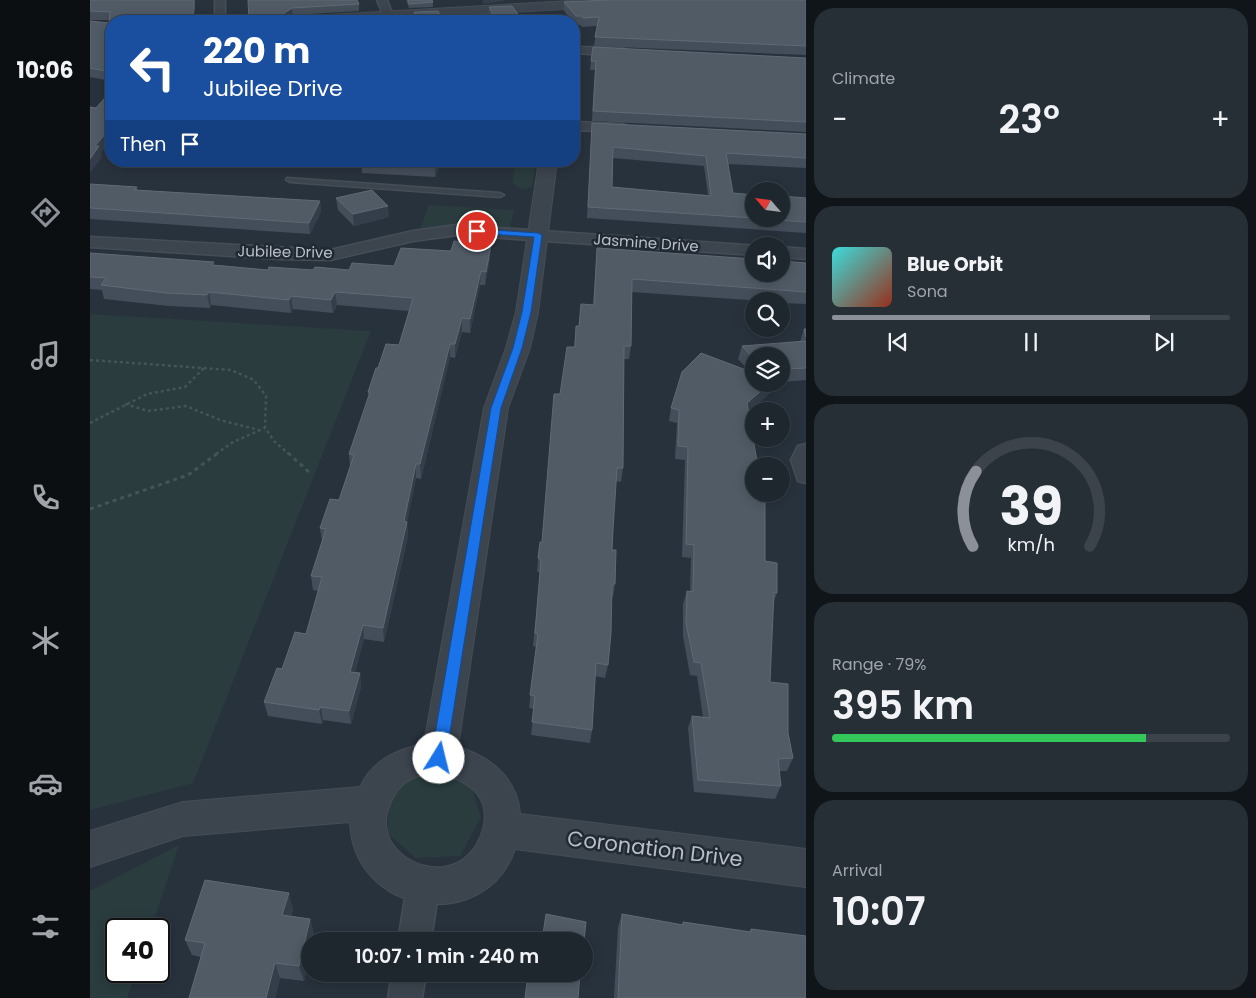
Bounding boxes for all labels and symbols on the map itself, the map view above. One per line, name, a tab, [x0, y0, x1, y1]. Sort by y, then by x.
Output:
north arrow	[745, 182, 790, 228]
pin	[456, 210, 498, 252]
street label: Jasmine Drive	[593, 228, 699, 257]
street label: Jubilee Drive	[237, 240, 333, 263]
position arrow	[412, 731, 464, 783]
street label: Coronation Drive	[566, 823, 744, 874]
speed limit sign: 40	[105, 918, 170, 983]

